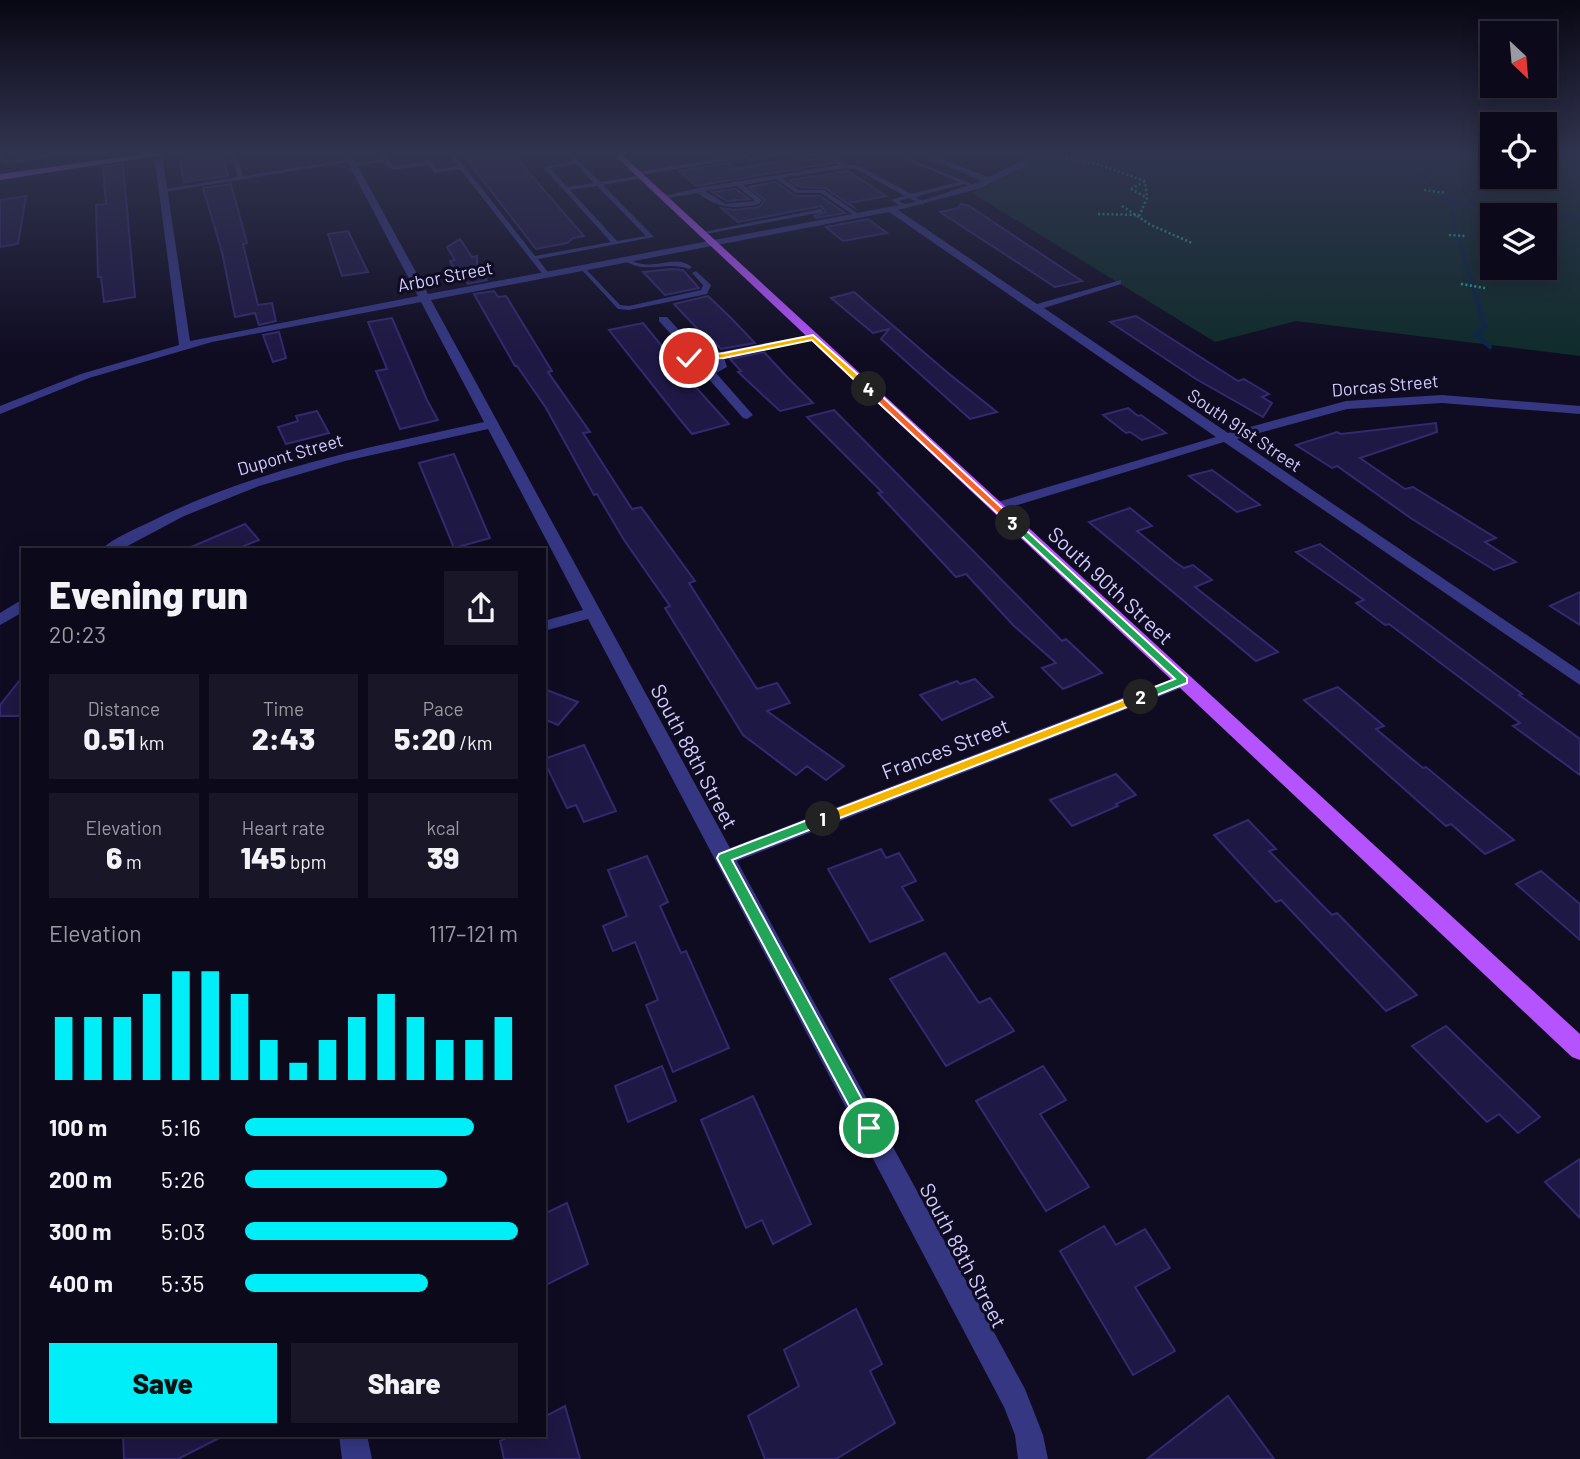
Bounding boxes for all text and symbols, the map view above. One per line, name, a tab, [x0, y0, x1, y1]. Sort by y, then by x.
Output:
north arrow	[1480, 21, 1558, 98]
map controls	[1480, 21, 1557, 280]
button: locate	[1480, 112, 1557, 189]
button: layers	[1480, 203, 1557, 280]
street label: Arbor Street	[396, 256, 494, 296]
pin	[659, 328, 719, 388]
icon: check	[670, 339, 708, 377]
street label: Dorcas Street	[1331, 369, 1439, 401]
pin: 4	[852, 372, 886, 406]
text: 4	[863, 377, 874, 400]
street label: South 91st Street	[1184, 384, 1306, 476]
street label: Dupont Street	[235, 428, 345, 480]
pin: 3	[996, 505, 1030, 540]
text: 3	[1007, 511, 1018, 534]
street label: South 90th Street	[1043, 521, 1179, 649]
text: Evening run	[49, 571, 248, 617]
button: share	[444, 571, 518, 645]
text: 20:23	[49, 620, 106, 648]
street label: South 88th Street	[646, 679, 744, 833]
pin: 2	[1124, 680, 1158, 714]
text: 2	[1135, 685, 1146, 708]
text: Distance	[88, 697, 160, 720]
text: Time	[263, 697, 304, 720]
text: Pace	[423, 697, 464, 720]
street label: Frances Street	[878, 712, 1012, 784]
text: 0.51	[83, 720, 135, 756]
text: 2:43	[252, 720, 315, 756]
text: 5:20	[394, 720, 456, 756]
text: km	[135, 731, 164, 754]
text: /km	[456, 731, 492, 754]
pin: 1	[806, 802, 840, 836]
text: 1	[819, 807, 826, 830]
text: Elevation	[86, 816, 162, 839]
text: Heart rate	[242, 816, 325, 839]
text: kcal	[427, 816, 460, 839]
text: 6	[106, 839, 122, 875]
text: 145	[240, 839, 286, 875]
text: 39	[427, 839, 459, 875]
text: m	[122, 850, 142, 873]
text: bpm	[286, 850, 327, 873]
text: Elevation	[49, 919, 142, 947]
text: 117–121 m	[429, 919, 518, 947]
pin	[839, 1098, 899, 1158]
icon: arrive	[850, 1109, 888, 1147]
text: 100 m	[49, 1113, 107, 1141]
text: 5:16	[161, 1113, 201, 1141]
text: 200 m	[49, 1165, 112, 1193]
text: 5:26	[161, 1165, 205, 1193]
street label: South 88th Street	[915, 1178, 1013, 1332]
text: 300 m	[49, 1217, 111, 1245]
text: 5:03	[161, 1217, 205, 1245]
text: 400 m	[49, 1269, 113, 1297]
text: 5:35	[161, 1269, 204, 1297]
button: Save	[49, 1343, 277, 1423]
button: Share	[291, 1343, 518, 1423]

